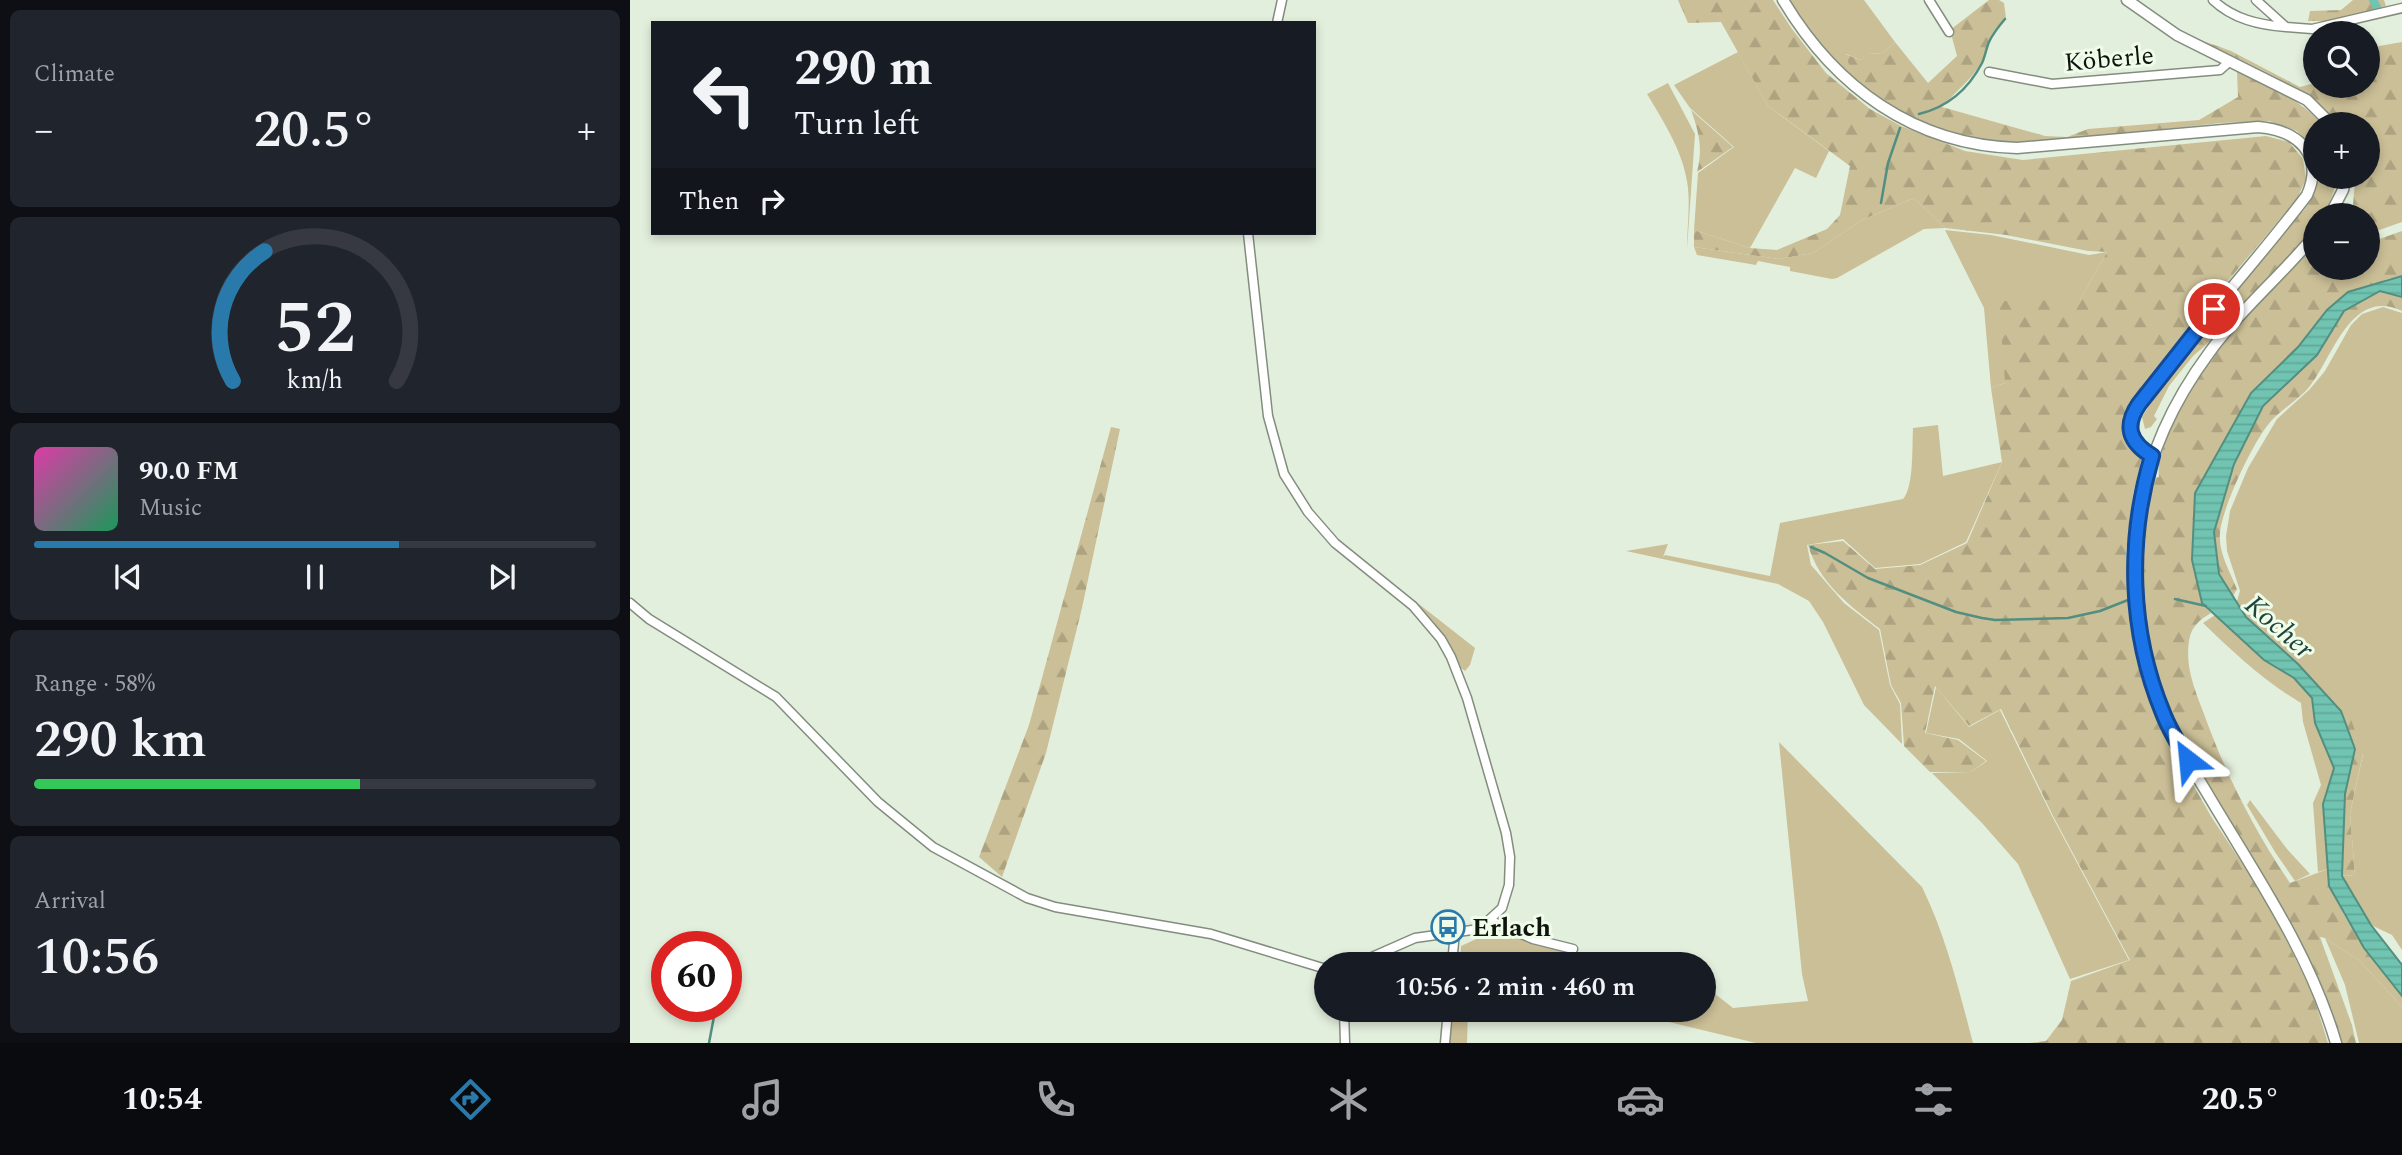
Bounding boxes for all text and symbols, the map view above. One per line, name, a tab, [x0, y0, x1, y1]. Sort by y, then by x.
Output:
map controls	[2303, 21, 2380, 280]
button: search	[2303, 21, 2380, 98]
text: 290 m	[794, 32, 933, 107]
street label: Köberle	[2063, 35, 2156, 83]
icon: left	[679, 49, 770, 140]
text: Climate	[34, 57, 115, 92]
text: 20.5°	[253, 91, 377, 170]
text: Turn left	[794, 100, 920, 149]
text: −	[34, 102, 53, 160]
text: +	[577, 102, 596, 160]
button: +	[2303, 112, 2380, 189]
text: Then	[679, 181, 739, 221]
icon: right	[753, 182, 791, 220]
button: −	[2303, 203, 2380, 280]
text: 52	[274, 274, 356, 385]
pin	[2184, 279, 2244, 339]
icon: arrive	[2195, 290, 2233, 328]
text: km/h	[287, 362, 343, 400]
text: 90.0 FM	[139, 451, 239, 491]
text: Music	[139, 491, 202, 526]
icon: previous	[109, 558, 147, 596]
icon: pause	[296, 558, 334, 596]
icon: next	[483, 558, 521, 596]
water label: Kocher	[2235, 585, 2323, 670]
text: Range · 58%	[34, 667, 155, 702]
text: 290 km	[34, 701, 207, 780]
position arrow	[2151, 723, 2225, 797]
text: Arrival	[34, 884, 106, 919]
bus stop icon: Erlach	[1429, 908, 1467, 946]
place label: Erlach	[1472, 908, 1551, 948]
text: 10:56	[34, 918, 159, 997]
speed limit sign: 60	[651, 931, 742, 1022]
text: 10:56 · 2 min · 460 m	[1395, 967, 1635, 1007]
text: 10:54	[122, 1075, 202, 1124]
icon: directions	[446, 1075, 495, 1124]
icon: music	[738, 1075, 787, 1124]
icon: phone	[1031, 1075, 1080, 1124]
icon: climate	[1324, 1075, 1373, 1124]
icon: car	[1616, 1075, 1665, 1124]
icon: filters	[1909, 1075, 1958, 1124]
text: 20.5°	[2202, 1075, 2280, 1124]

